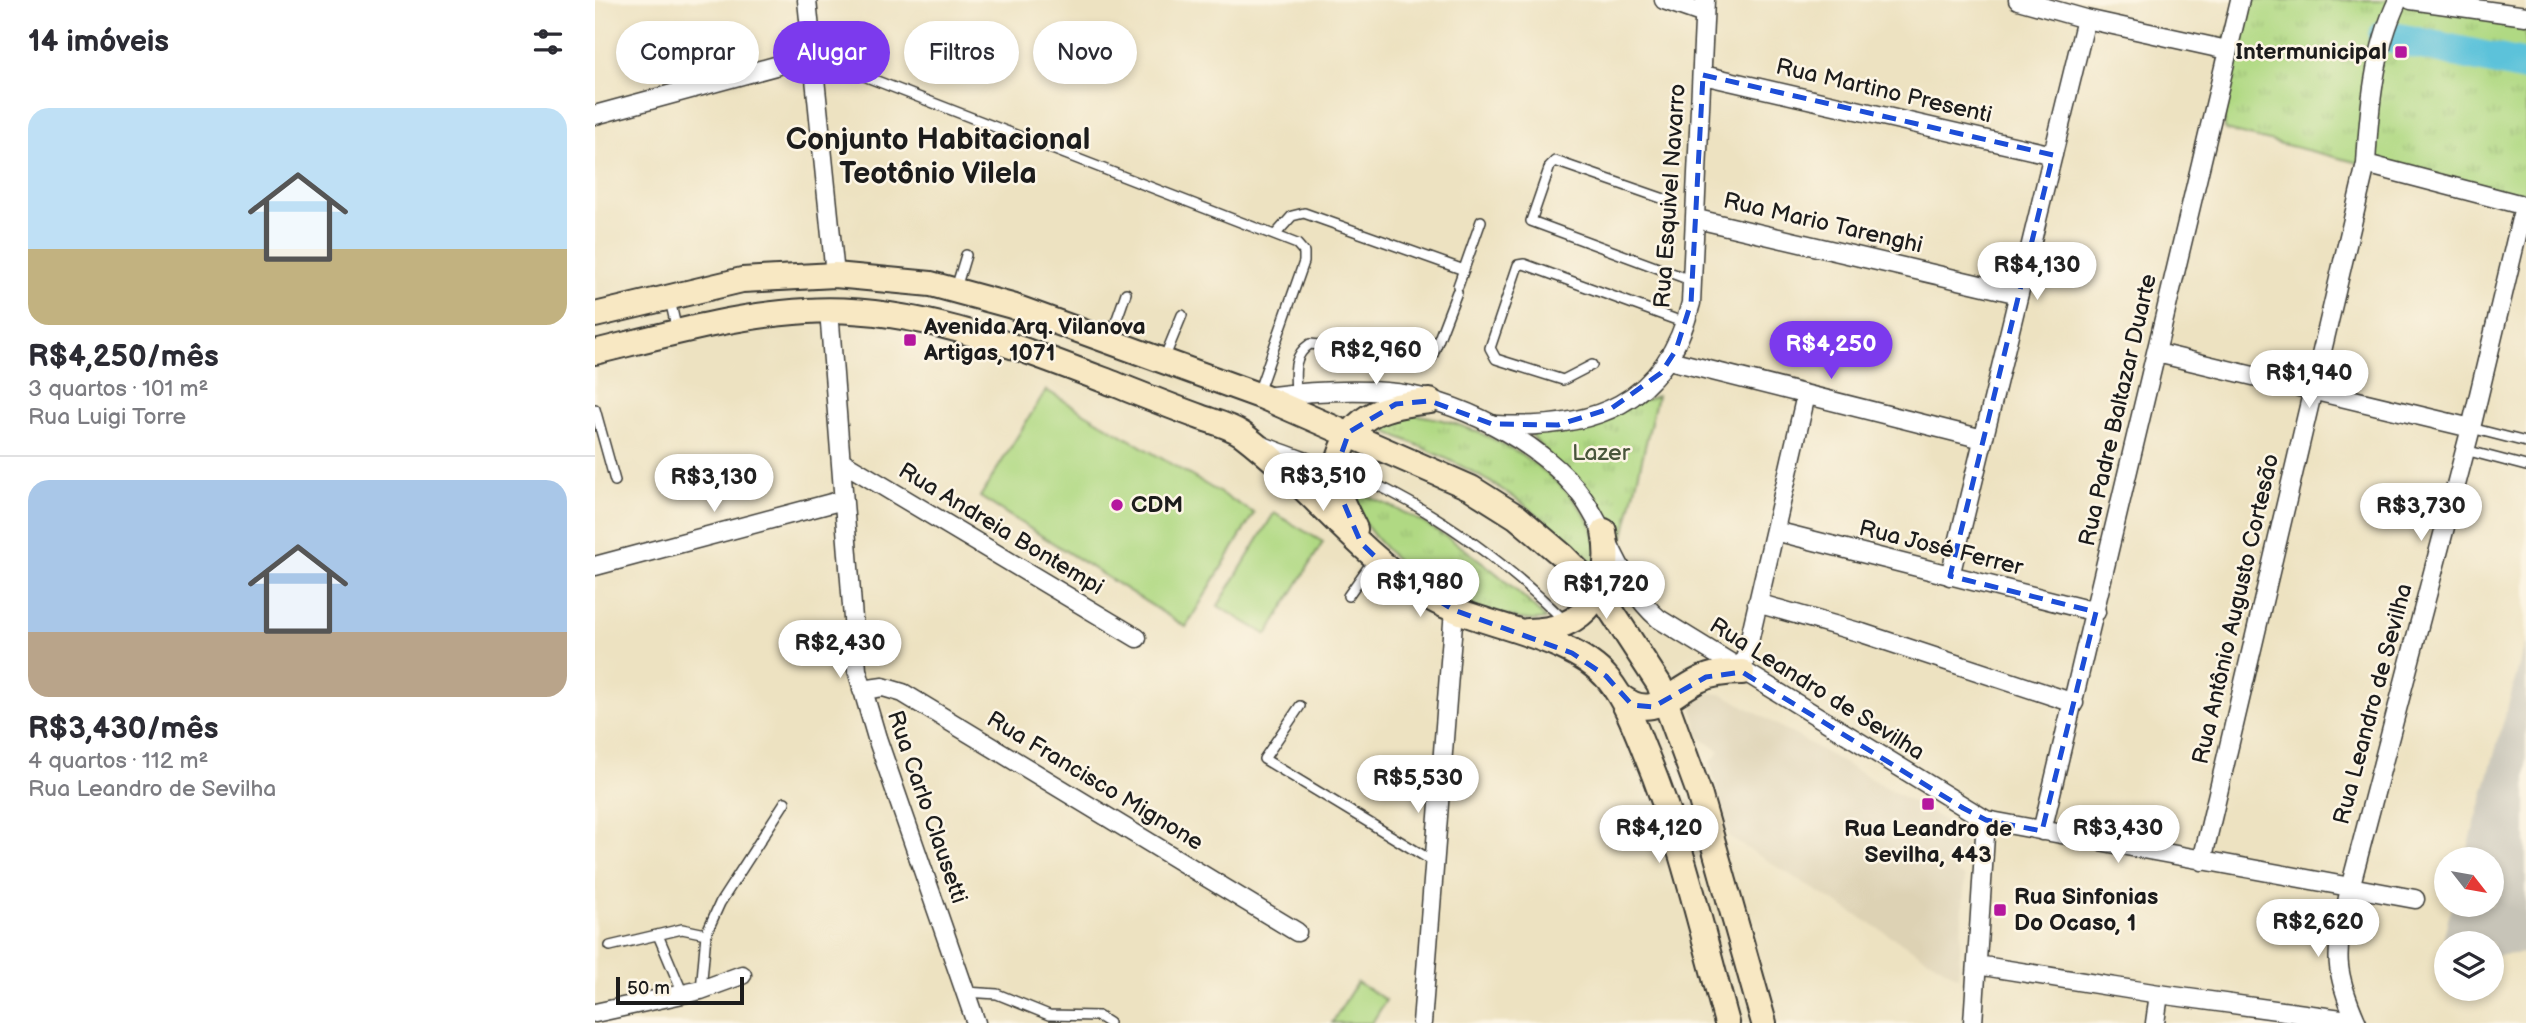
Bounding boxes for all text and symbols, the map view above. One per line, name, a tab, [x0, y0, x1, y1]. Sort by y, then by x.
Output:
chip: Comprar	[616, 21, 759, 84]
chip: Alugar	[773, 21, 890, 84]
chip: Filtros	[904, 21, 1019, 84]
chip: Novo	[1033, 21, 1137, 84]
icon: filters	[529, 23, 567, 61]
text: 14 imóveis	[28, 24, 169, 60]
place label: Intermunicipal	[2235, 38, 2387, 66]
marker: Intermunicipal	[2393, 44, 2409, 60]
street label: Rua Martino Presenti	[1773, 53, 1995, 129]
street label: Rua Esquivel Navarro	[1648, 83, 1692, 309]
district label: Conjunto Habitacional Teotônio Vilela	[786, 122, 1090, 192]
icon: home	[235, 154, 361, 280]
street label: Rua Mario Tarenghi	[1721, 186, 1925, 260]
pin: R$4,130	[1972, 243, 2102, 302]
text: R$4,130	[1993, 251, 2081, 279]
street label: Rua Padre Baltazar Duarte	[2073, 271, 2163, 549]
place label: Avenida Arq. Vilanova Artigas, 1071	[923, 313, 1146, 367]
pin: R$4,250	[1766, 322, 1896, 381]
pin: R$2,960	[1311, 328, 1441, 387]
text: R$4,250	[1786, 330, 1876, 358]
marker: Avenida Arq. Vilanova Artigas, 1071	[902, 332, 918, 348]
text: R$2,960	[1330, 336, 1422, 364]
text: R$4,250/mês	[28, 339, 219, 375]
pin: R$1,940	[2244, 350, 2374, 410]
text: R$1,940	[2265, 359, 2353, 387]
text: 3 quartos · 101 m²	[28, 375, 208, 403]
text: Rua Luigi Torre	[28, 403, 186, 431]
park label: Lazer	[1572, 439, 1631, 467]
street label: Rua Antônio Augusto Cortesão	[2187, 451, 2285, 767]
pin: R$3,130	[649, 454, 779, 514]
pin: R$3,510	[1258, 454, 1388, 513]
street label: Rua Andreia Bontempi	[893, 457, 1109, 601]
text: R$3,510	[1280, 462, 1366, 490]
text: R$3,130	[671, 463, 757, 491]
pin: R$3,730	[2356, 484, 2486, 543]
place label: CDM	[1131, 491, 1183, 519]
text: R$3,730	[2376, 492, 2466, 520]
marker: CDM	[1109, 497, 1125, 513]
street label: Rua José Ferrer	[1856, 514, 2027, 582]
icon: home	[235, 526, 361, 652]
pin: R$1,980	[1355, 560, 1485, 619]
pin: R$1,720	[1541, 562, 1671, 621]
text: R$1,980	[1376, 568, 1464, 596]
text: R$1,720	[1563, 570, 1649, 598]
street label: Rua Leandro de Sevilha	[2327, 581, 2419, 827]
street label: Rua Leandro de Sevilha	[1704, 611, 1930, 767]
pin: R$2,430	[775, 620, 905, 680]
text: R$2,430	[794, 629, 886, 657]
street label: Rua Francisco Mignone	[982, 705, 1208, 857]
street label: Rua Carlo Clausetti	[881, 707, 973, 907]
text: R$3,430/mês	[28, 711, 218, 747]
text: 4 quartos · 112 m²	[28, 747, 208, 775]
pin: R$5,530	[1353, 756, 1483, 815]
text: R$5,530	[1373, 764, 1463, 792]
text: Rua Leandro de Sevilha	[28, 775, 276, 803]
marker: Rua Leandro de Sevilha, 443	[1920, 796, 1936, 812]
pin: R$4,120	[1594, 806, 1724, 865]
pin: R$3,430	[2053, 806, 2183, 865]
text: R$4,120	[1616, 814, 1702, 842]
text: R$3,430	[2073, 814, 2163, 842]
place label: Rua Leandro de Sevilha, 443	[1844, 815, 2012, 869]
north arrow	[2434, 847, 2504, 917]
map controls	[2434, 847, 2504, 1001]
place label: Rua Sinfonias Do Ocaso, 1	[2014, 883, 2158, 937]
pin: R$2,620	[2253, 900, 2383, 959]
marker: Rua Sinfonias Do Ocaso, 1	[1992, 902, 2008, 918]
text: R$2,620	[2272, 908, 2364, 936]
button: layers	[2434, 931, 2504, 1001]
scale bar	[616, 974, 744, 1006]
text: 50 m	[627, 977, 670, 1000]

